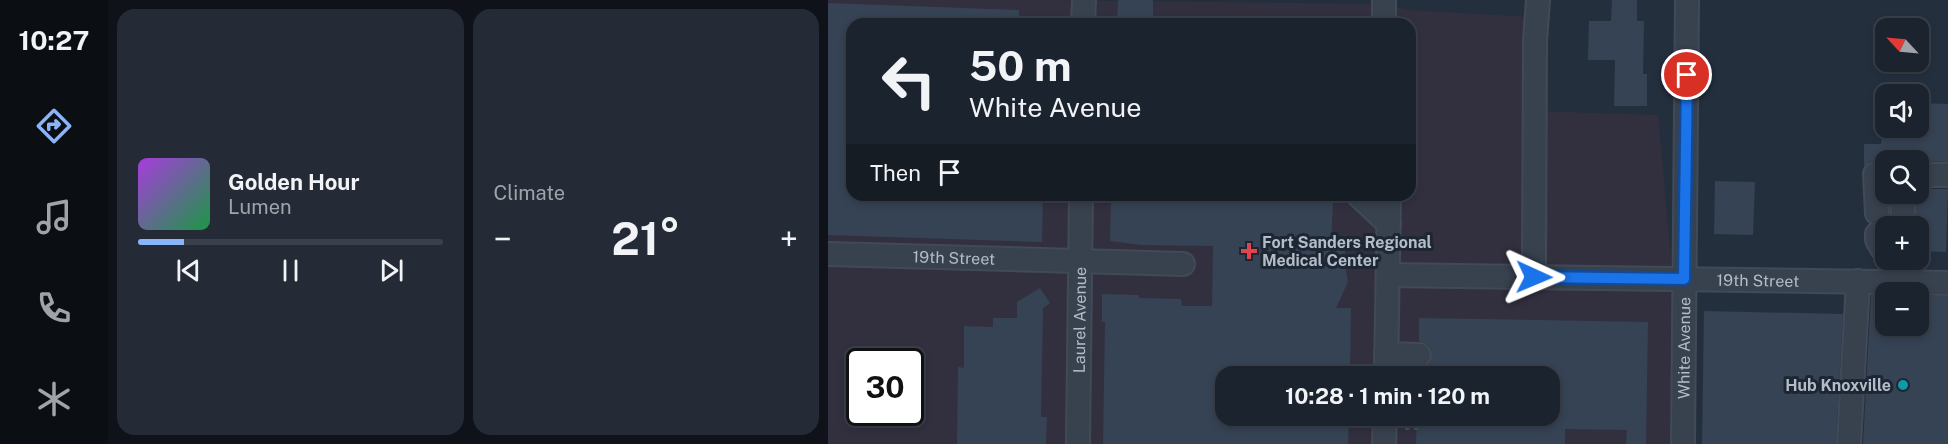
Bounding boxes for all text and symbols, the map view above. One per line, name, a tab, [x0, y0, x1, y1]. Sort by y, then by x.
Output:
north arrow	[1875, 18, 1929, 72]
map controls	[1875, 18, 1929, 336]
text: 10:27	[19, 24, 89, 56]
text: 50 m	[969, 41, 1072, 90]
icon: left	[870, 42, 948, 120]
pin	[1661, 49, 1712, 100]
icon: arrive	[1670, 58, 1703, 91]
button: sound	[1875, 84, 1929, 138]
text: White Avenue	[969, 91, 1142, 123]
icon: directions	[33, 105, 75, 147]
button: search	[1875, 150, 1929, 204]
icon: arrive	[933, 156, 966, 189]
text: Then	[870, 160, 921, 186]
text: Golden Hour	[228, 169, 359, 195]
text: Climate	[494, 181, 565, 205]
text: Lumen	[228, 195, 292, 219]
icon: music	[33, 196, 75, 238]
text: 21°	[611, 212, 680, 265]
button: +	[1875, 216, 1929, 270]
text: −	[494, 220, 512, 258]
text: +	[780, 220, 798, 258]
place label: Fort Sanders Regional Medical Center	[1262, 233, 1432, 270]
marker: Fort Sanders Regional Medical Center	[1240, 242, 1258, 260]
position arrow	[1502, 245, 1566, 309]
street label: 19th Street	[912, 247, 996, 268]
icon: previous	[172, 254, 205, 287]
icon: pause	[274, 254, 307, 287]
icon: next	[375, 254, 408, 287]
street label: Laurel Avenue	[1069, 267, 1090, 373]
street label: 19th Street	[1716, 270, 1799, 290]
button: −	[1875, 282, 1929, 336]
icon: phone	[33, 287, 75, 329]
street label: White Avenue	[1674, 297, 1694, 399]
speed limit sign: 30	[846, 348, 924, 426]
place label: Hub Knoxville	[1785, 376, 1891, 395]
icon: climate	[33, 378, 75, 420]
marker: Hub Knoxville	[1896, 378, 1910, 392]
text: 10:28 · 1 min · 120 m	[1285, 383, 1490, 409]

